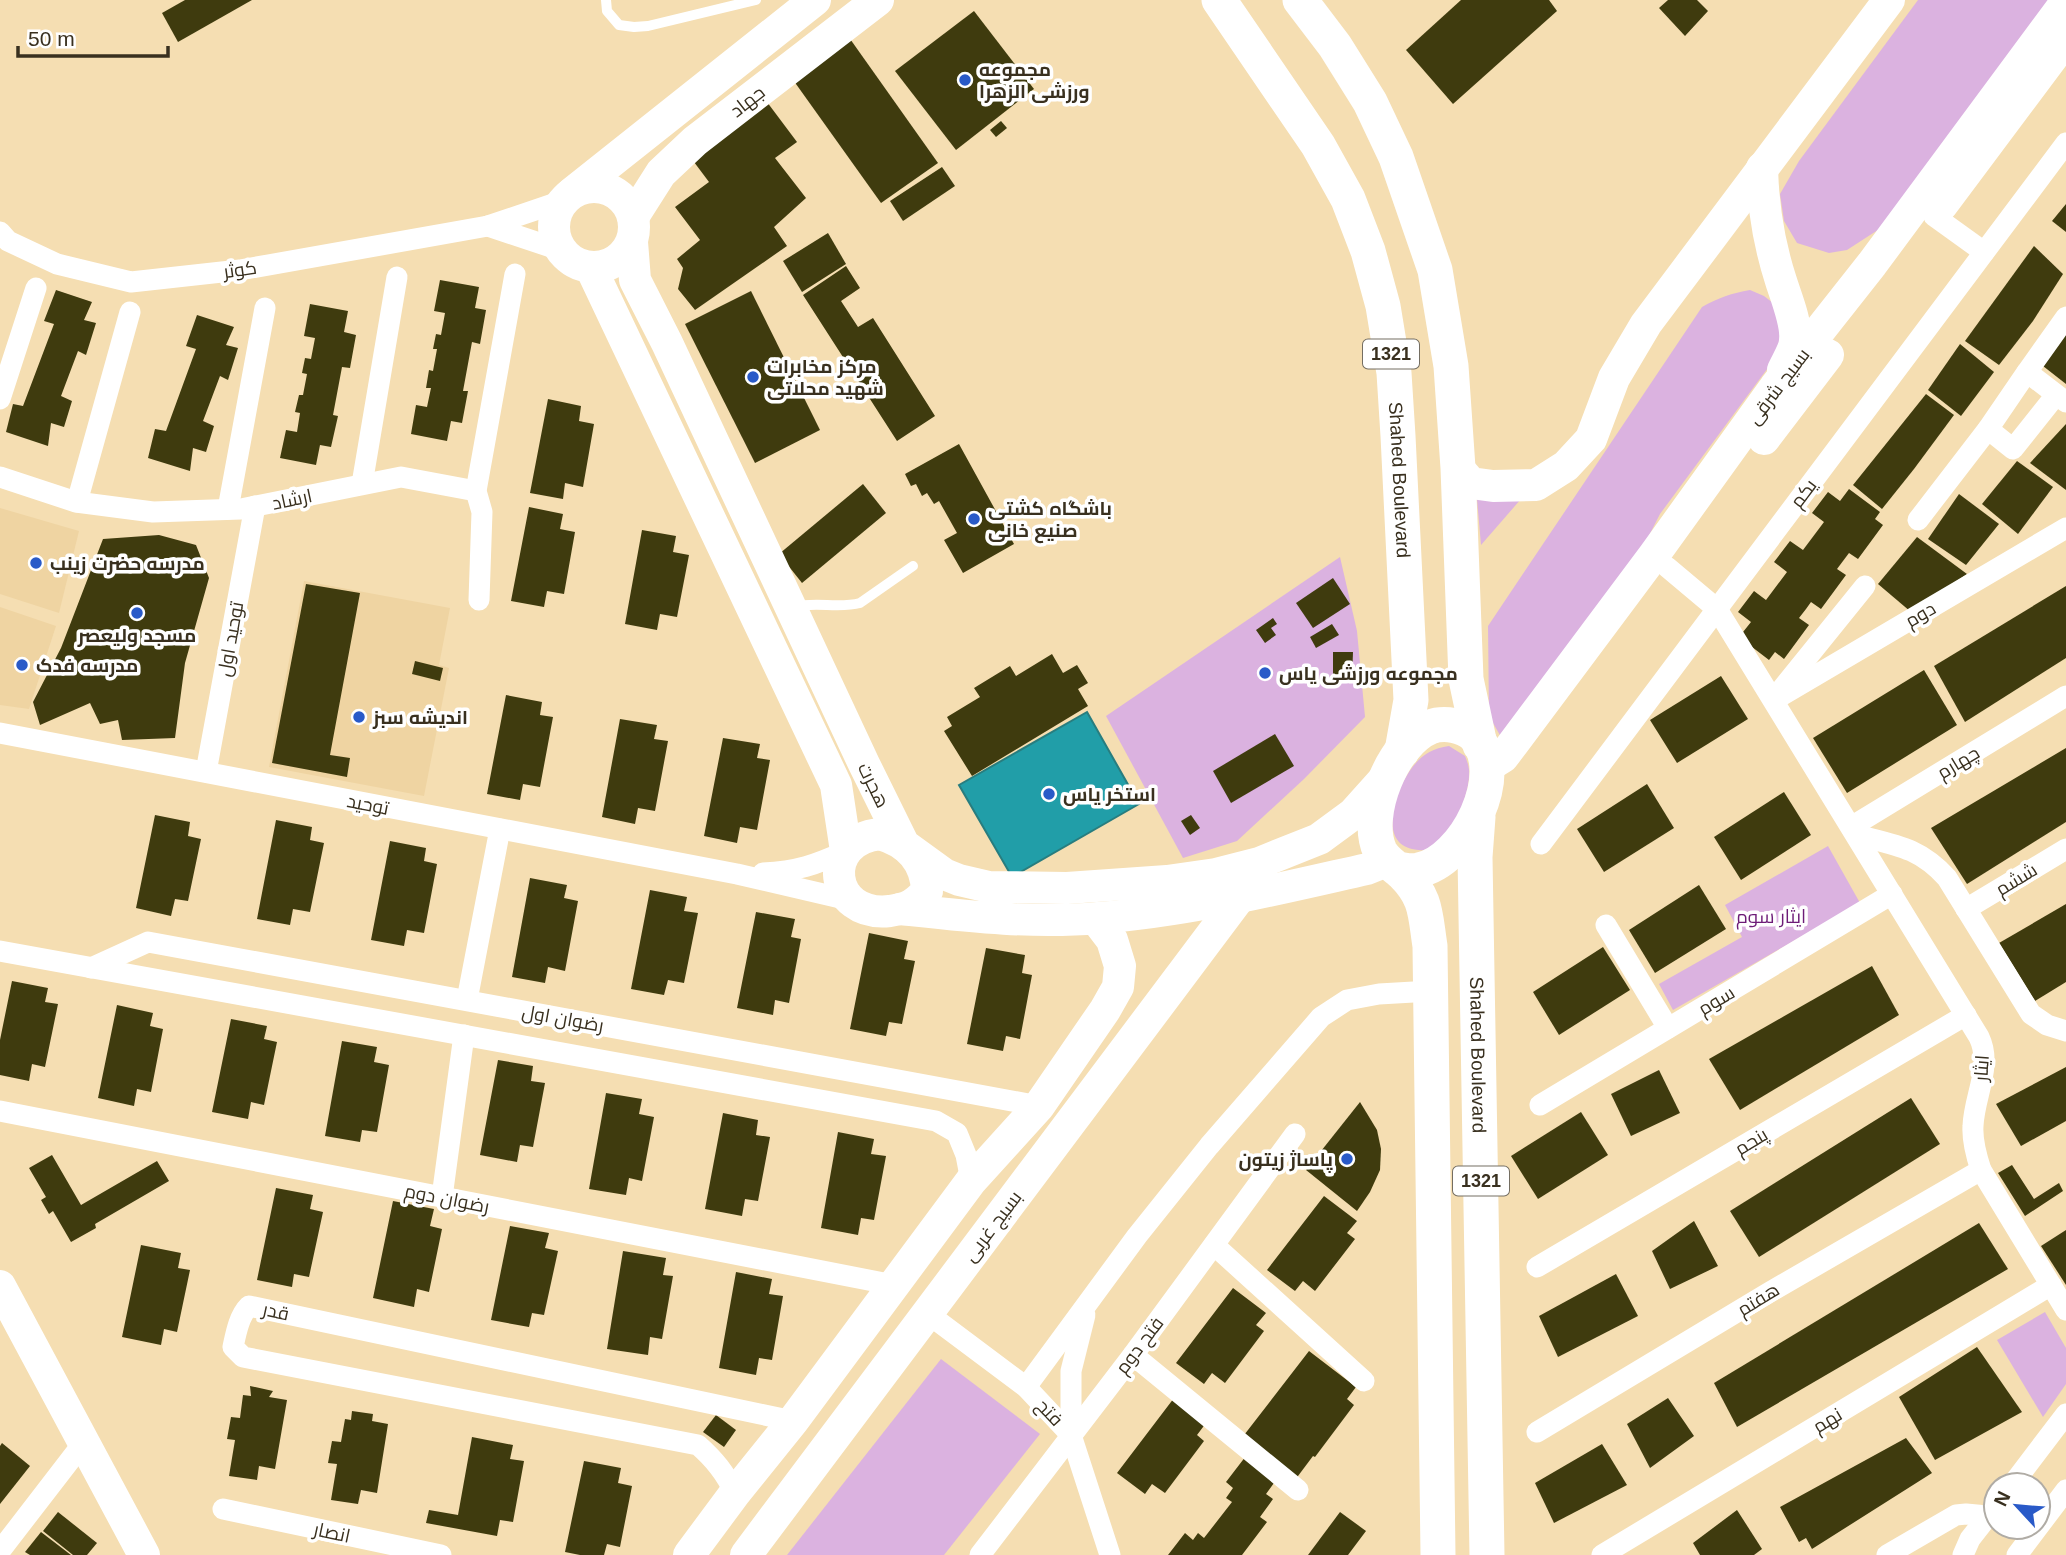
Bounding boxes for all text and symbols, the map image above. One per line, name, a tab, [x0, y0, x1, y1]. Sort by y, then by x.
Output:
scale bar	[18, 14, 168, 58]
text: 50 m	[28, 27, 75, 50]
place label: مجموعه ورزشی الزهرا	[979, 59, 1090, 104]
marker: مجموعه ورزشی الزهرا	[957, 72, 973, 88]
street label: جهاد	[726, 81, 769, 122]
street label: کوثر	[221, 257, 258, 283]
road number: 1321	[1363, 340, 1419, 368]
street label: بسیج شرقی	[1743, 344, 1816, 430]
place label: مرکز مخابرات شهید محلاتی	[767, 356, 884, 400]
marker: مرکز مخابرات شهید محلاتی	[745, 369, 761, 385]
street label: Shahed Boulevard	[1385, 401, 1414, 559]
street label: یکم	[1786, 475, 1823, 513]
street label: ارشاد	[270, 485, 314, 515]
place label: باشگاه کشتی صنیع خانی	[988, 498, 1112, 544]
marker: باشگاه کشتی صنیع خانی	[966, 511, 982, 527]
place label: مدرسه حضرت زینب	[50, 553, 205, 576]
marker: مدرسه حضرت زینب	[28, 555, 44, 571]
street label: دوم	[1901, 597, 1941, 634]
street label: توحید اول	[214, 600, 248, 678]
marker: مسجد ولیعصر	[129, 605, 145, 621]
place label: مسجد ولیعصر	[77, 625, 196, 647]
place label: مدرسه فدک	[36, 655, 138, 677]
marker: مدرسه فدک	[14, 657, 30, 673]
place label: مجموعه ورزشی یاس	[1279, 663, 1458, 686]
marker: مجموعه ورزشی یاس	[1257, 665, 1273, 681]
place label: اندیشه سبز	[372, 707, 468, 729]
marker: اندیشه سبز	[351, 709, 367, 725]
street label: چهارم	[1933, 742, 1985, 786]
street label: هجرت	[853, 759, 893, 812]
place label: استخر یاس	[1063, 784, 1156, 806]
marker: استخر یاس	[1041, 786, 1057, 802]
street label: توحید	[345, 790, 391, 820]
street label: ششم	[1992, 859, 2042, 902]
park label: ایثار سوم	[1736, 906, 1806, 930]
street label: Shahed Boulevard	[1466, 976, 1490, 1133]
street label: سوم	[1694, 981, 1740, 1022]
street label: رضوان اول	[520, 1001, 605, 1037]
street label: ایثار	[1970, 1054, 1994, 1083]
street label: پنجم	[1731, 1124, 1773, 1162]
place label: پاساژ زیتون	[1239, 1149, 1333, 1173]
marker: پاساژ زیتون	[1339, 1151, 1355, 1167]
road number: 1321	[1453, 1166, 1509, 1196]
street label: رضوان دوم	[402, 1180, 491, 1220]
street label: بسیج غربی	[959, 1187, 1028, 1268]
street label: هفتم	[1733, 1279, 1785, 1323]
street label: قدر	[259, 1298, 291, 1326]
street label: فتح دوم	[1111, 1313, 1170, 1380]
street label: فتح	[1030, 1395, 1067, 1432]
street label: نهم	[1809, 1404, 1847, 1440]
north arrow	[1982, 1471, 2052, 1541]
text: N	[1990, 1488, 2015, 1510]
street label: انصار	[310, 1518, 352, 1548]

